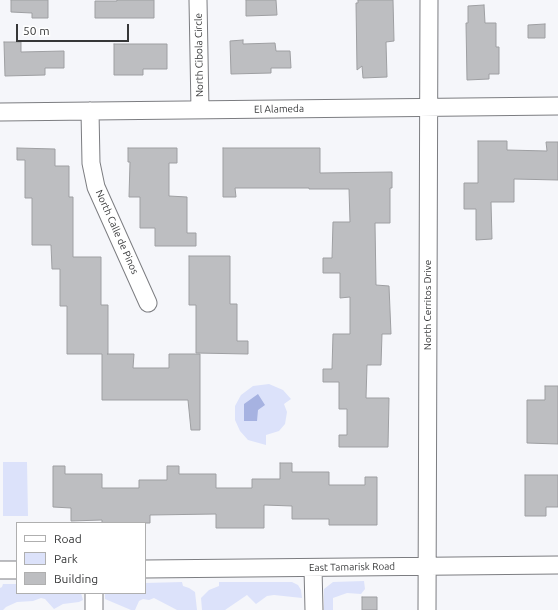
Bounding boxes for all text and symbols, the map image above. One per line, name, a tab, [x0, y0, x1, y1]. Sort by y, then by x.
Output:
street label: North Cibola Circle	[192, 13, 206, 97]
scale bar	[18, 16, 131, 42]
text: 50 m	[23, 24, 50, 37]
street label: El Alameda	[254, 103, 304, 115]
street label: North Calle de Pinos	[93, 188, 141, 276]
street label: North Cerritos Drive	[422, 260, 434, 350]
legend	[16, 522, 146, 594]
text: Road	[54, 532, 82, 545]
text: Park	[54, 552, 78, 565]
street label: East Tamarisk Road	[309, 560, 395, 574]
text: Building	[54, 572, 98, 585]

